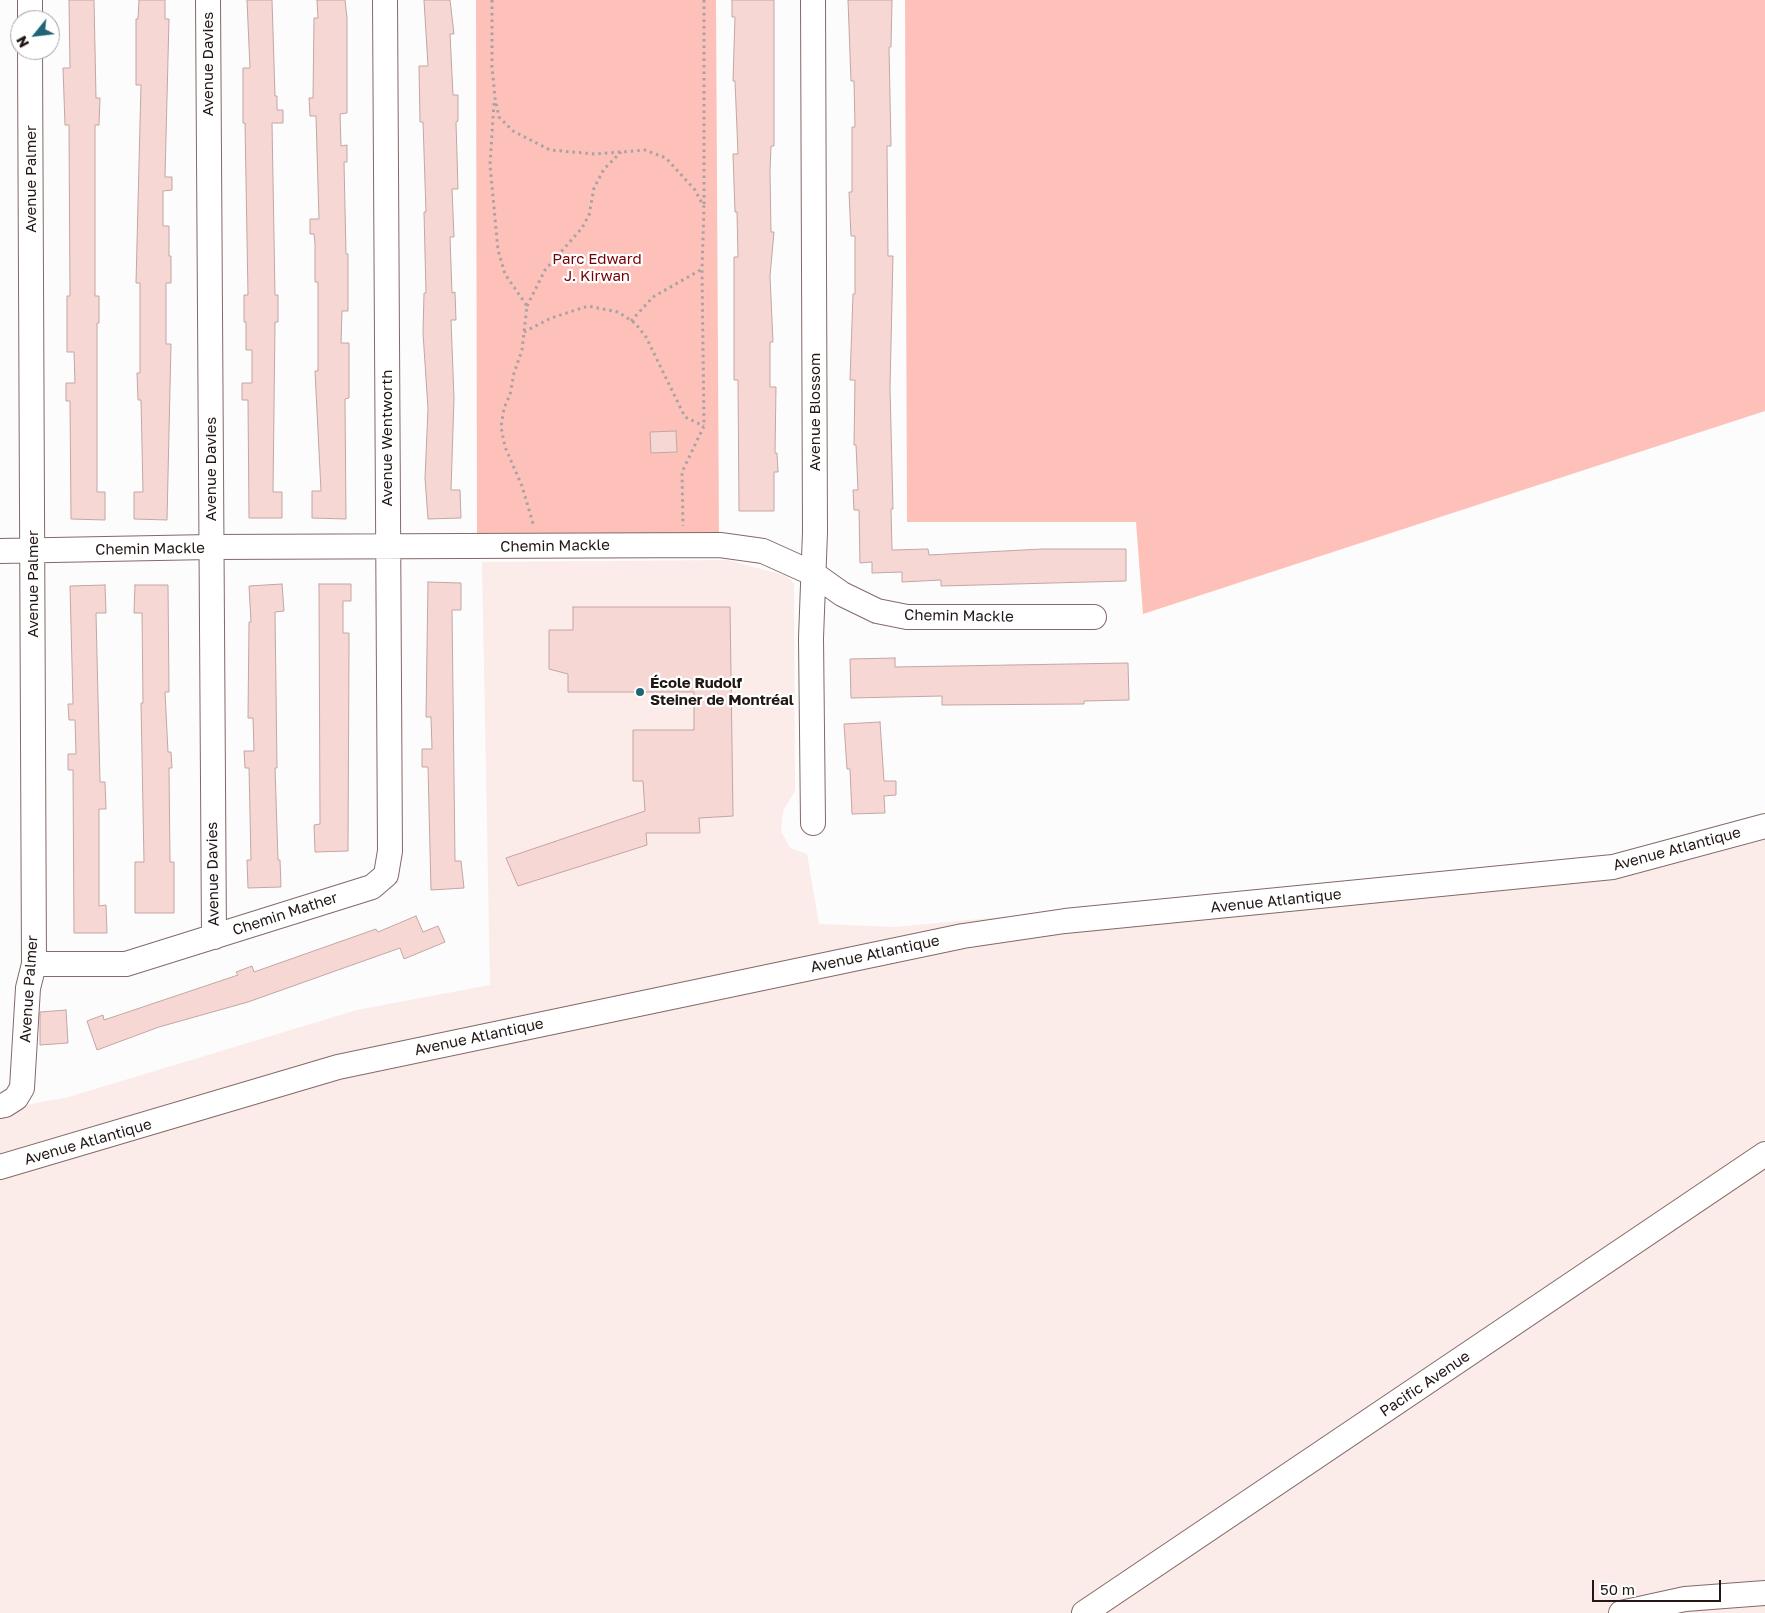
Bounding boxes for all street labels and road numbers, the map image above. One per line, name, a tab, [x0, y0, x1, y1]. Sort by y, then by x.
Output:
street label: Avenue Davies	[199, 12, 217, 116]
street label: Avenue Palmer	[22, 125, 40, 233]
street label: Avenue Blossom	[806, 353, 824, 471]
street label: Avenue Wentworth	[378, 370, 396, 506]
street label: Avenue Davies	[202, 417, 220, 521]
street label: Avenue Palmer	[24, 530, 42, 638]
street label: Chemin Mackle	[500, 536, 610, 556]
street label: Chemin Mackle	[95, 539, 205, 559]
street label: Chemin Mackle	[904, 606, 1014, 626]
street label: Avenue Davies	[203, 822, 223, 926]
street label: Avenue Atlantique	[1611, 823, 1743, 875]
street label: Avenue Atlantique	[1210, 885, 1342, 917]
street label: Chemin Mather	[230, 889, 340, 939]
street label: Avenue Atlantique	[809, 932, 941, 976]
street label: Avenue Palmer	[16, 935, 42, 1043]
street label: Avenue Atlantique	[413, 1015, 545, 1059]
street label: Avenue Atlantique	[22, 1115, 154, 1169]
street label: Pacific Avenue	[1377, 1347, 1473, 1421]

